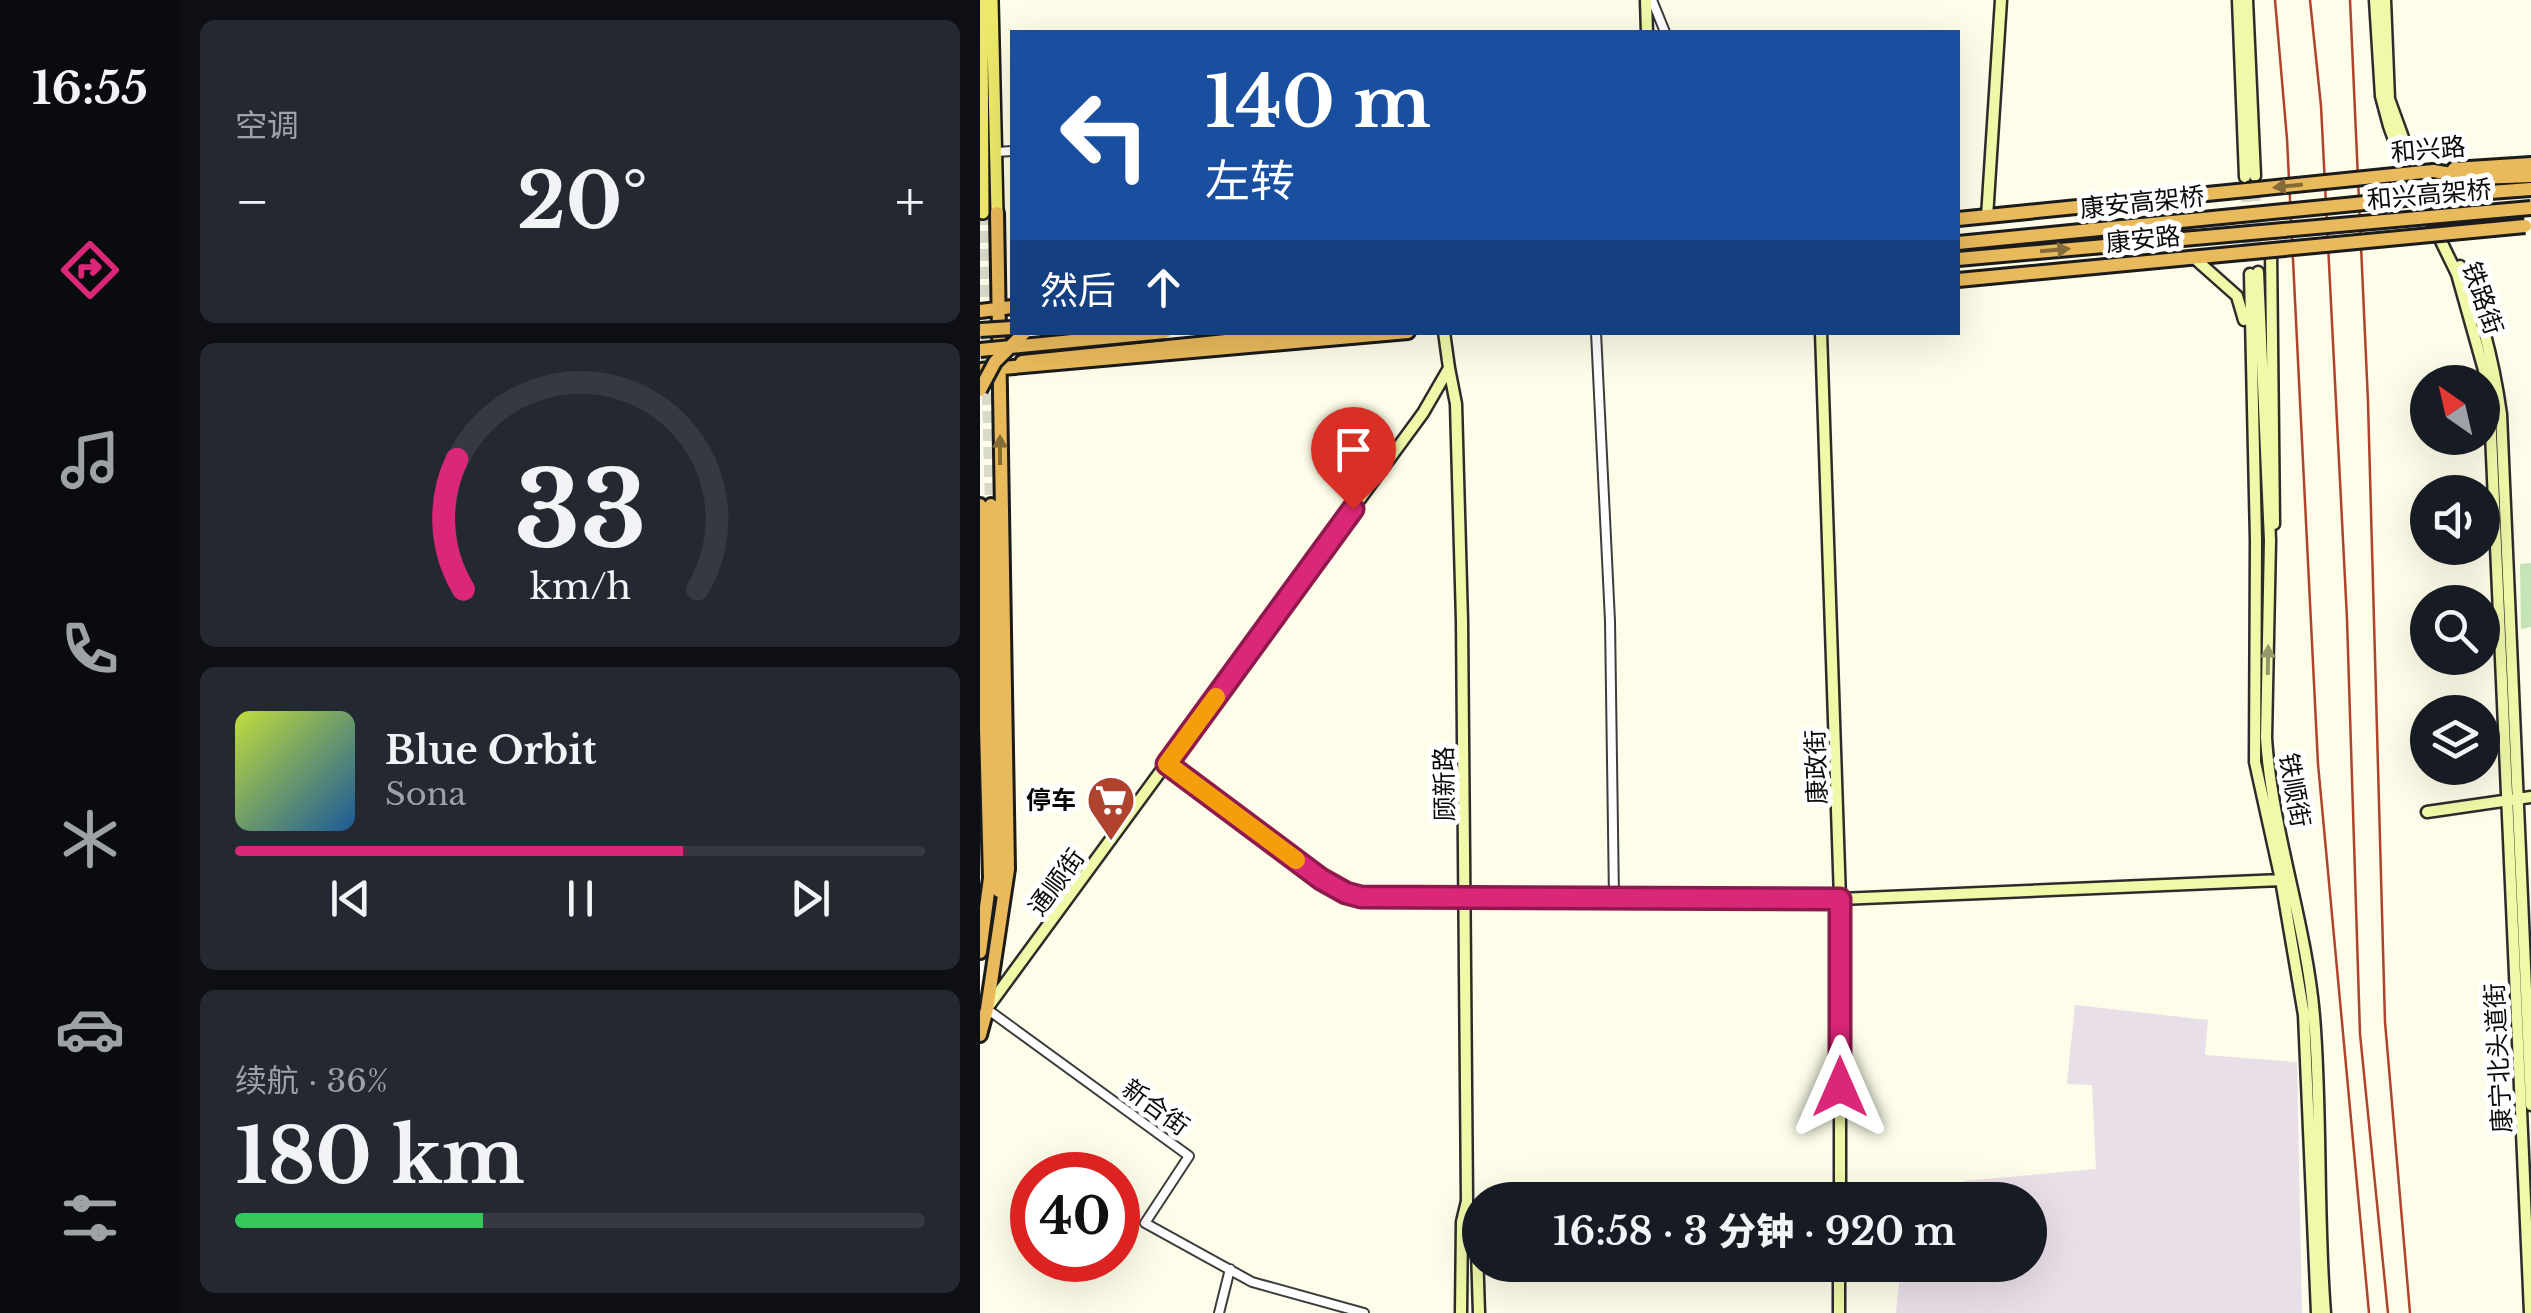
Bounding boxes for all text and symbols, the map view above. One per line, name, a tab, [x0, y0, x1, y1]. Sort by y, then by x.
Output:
text: 140 m	[1205, 59, 1431, 146]
text: 16:55	[32, 60, 148, 116]
icon: left	[1040, 70, 1170, 200]
text: 空调	[235, 106, 299, 146]
street label: 和兴路	[2389, 131, 2467, 168]
text: 左转	[1205, 153, 1295, 209]
text: 20°	[517, 155, 648, 248]
text: −	[235, 168, 270, 236]
text: +	[895, 168, 925, 236]
street label: 和兴高架桥	[2365, 174, 2493, 215]
one-way arrow	[2271, 178, 2303, 194]
street label: 康安高架桥	[2078, 181, 2206, 224]
street label: 康安路	[2104, 220, 2182, 259]
icon: directions	[55, 235, 125, 305]
one-way arrow	[2039, 242, 2071, 258]
street label: 铁路街	[2456, 258, 2509, 339]
icon: ahead	[1136, 260, 1191, 315]
text: 然后	[1040, 267, 1116, 314]
north arrow	[2410, 365, 2500, 455]
map controls	[2410, 365, 2500, 785]
pin	[1311, 407, 1396, 510]
icon: arrive	[1326, 422, 1381, 477]
icon: music	[55, 425, 125, 495]
one-way arrow	[992, 433, 1008, 465]
text: 33	[514, 446, 646, 575]
button: sound	[2410, 475, 2500, 565]
text: km/h	[529, 564, 631, 609]
button: search	[2410, 585, 2500, 675]
icon: phone	[55, 614, 125, 684]
one-way arrow	[2260, 644, 2276, 676]
button: layers	[2410, 695, 2500, 785]
text: Blue Orbit	[385, 727, 596, 774]
street label: 康政街	[1800, 729, 1833, 805]
street label: 顾新路	[1428, 746, 1461, 822]
street label: 铁顺街	[2273, 750, 2316, 830]
text: Sona	[385, 774, 466, 814]
supermarket icon: 停车	[1085, 774, 1137, 842]
place label: 停车	[1026, 785, 1076, 816]
icon: climate	[55, 804, 125, 874]
street label: 通顺街	[1022, 843, 1091, 922]
icon: previous	[323, 871, 378, 926]
icon: pause	[553, 871, 608, 926]
icon: next	[783, 871, 838, 926]
street label: 康宁北头道街	[2479, 982, 2518, 1134]
icon: car	[55, 994, 125, 1064]
position arrow	[1788, 1035, 1892, 1139]
text: 续航 · 36%	[235, 1061, 388, 1101]
street label: 新合街	[1116, 1073, 1195, 1142]
text: 180 km	[235, 1110, 525, 1203]
speed limit sign: 40	[1010, 1152, 1140, 1282]
icon: filters	[55, 1183, 125, 1253]
text: 16:58 · 3 分钟 · 920 m	[1553, 1208, 1956, 1255]

